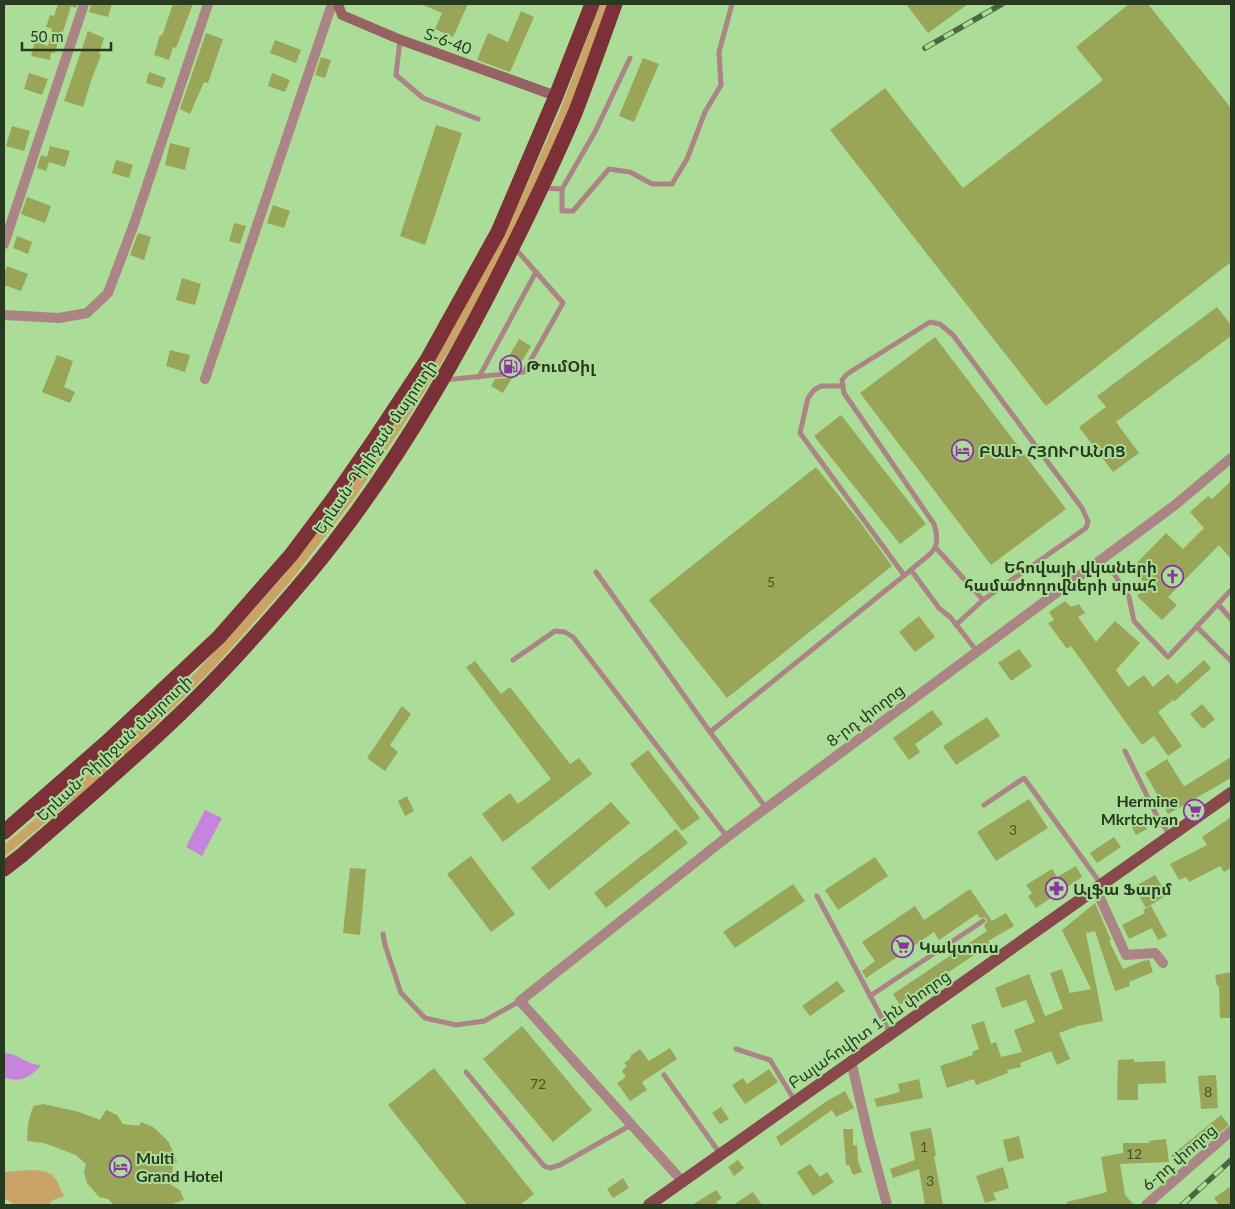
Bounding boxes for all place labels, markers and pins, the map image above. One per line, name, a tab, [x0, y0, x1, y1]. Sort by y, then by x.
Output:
fuel station icon: ԹումՕիլ	[498, 354, 522, 378]
place label: ԹումՕիլ	[526, 356, 596, 376]
hotel icon: ԲԱԼԻ ՀՅՈՒՐԱՆՈՑ	[951, 439, 975, 463]
place label: ԲԱԼԻ ՀՅՈՒՐԱՆՈՑ	[979, 441, 1126, 460]
place label: Եհովայի վկաների համաժողովների սրահ	[964, 557, 1157, 595]
church icon: Եհովայի վկաների համաժողովների սրահ	[1161, 564, 1185, 588]
place label: Hermine Mkrtchyan	[1101, 791, 1178, 828]
supermarket icon: Hermine Mkrtchyan	[1182, 798, 1206, 822]
pharmacy icon: Ալֆա Ֆարմ	[1045, 877, 1069, 901]
place label: Ալֆա Ֆարմ	[1073, 879, 1172, 899]
supermarket icon: Կակտուս	[891, 935, 915, 959]
place label: Կակտուս	[919, 937, 999, 957]
place label: Multi Grand Hotel	[136, 1148, 223, 1185]
hotel icon: Multi Grand Hotel	[108, 1155, 132, 1179]

